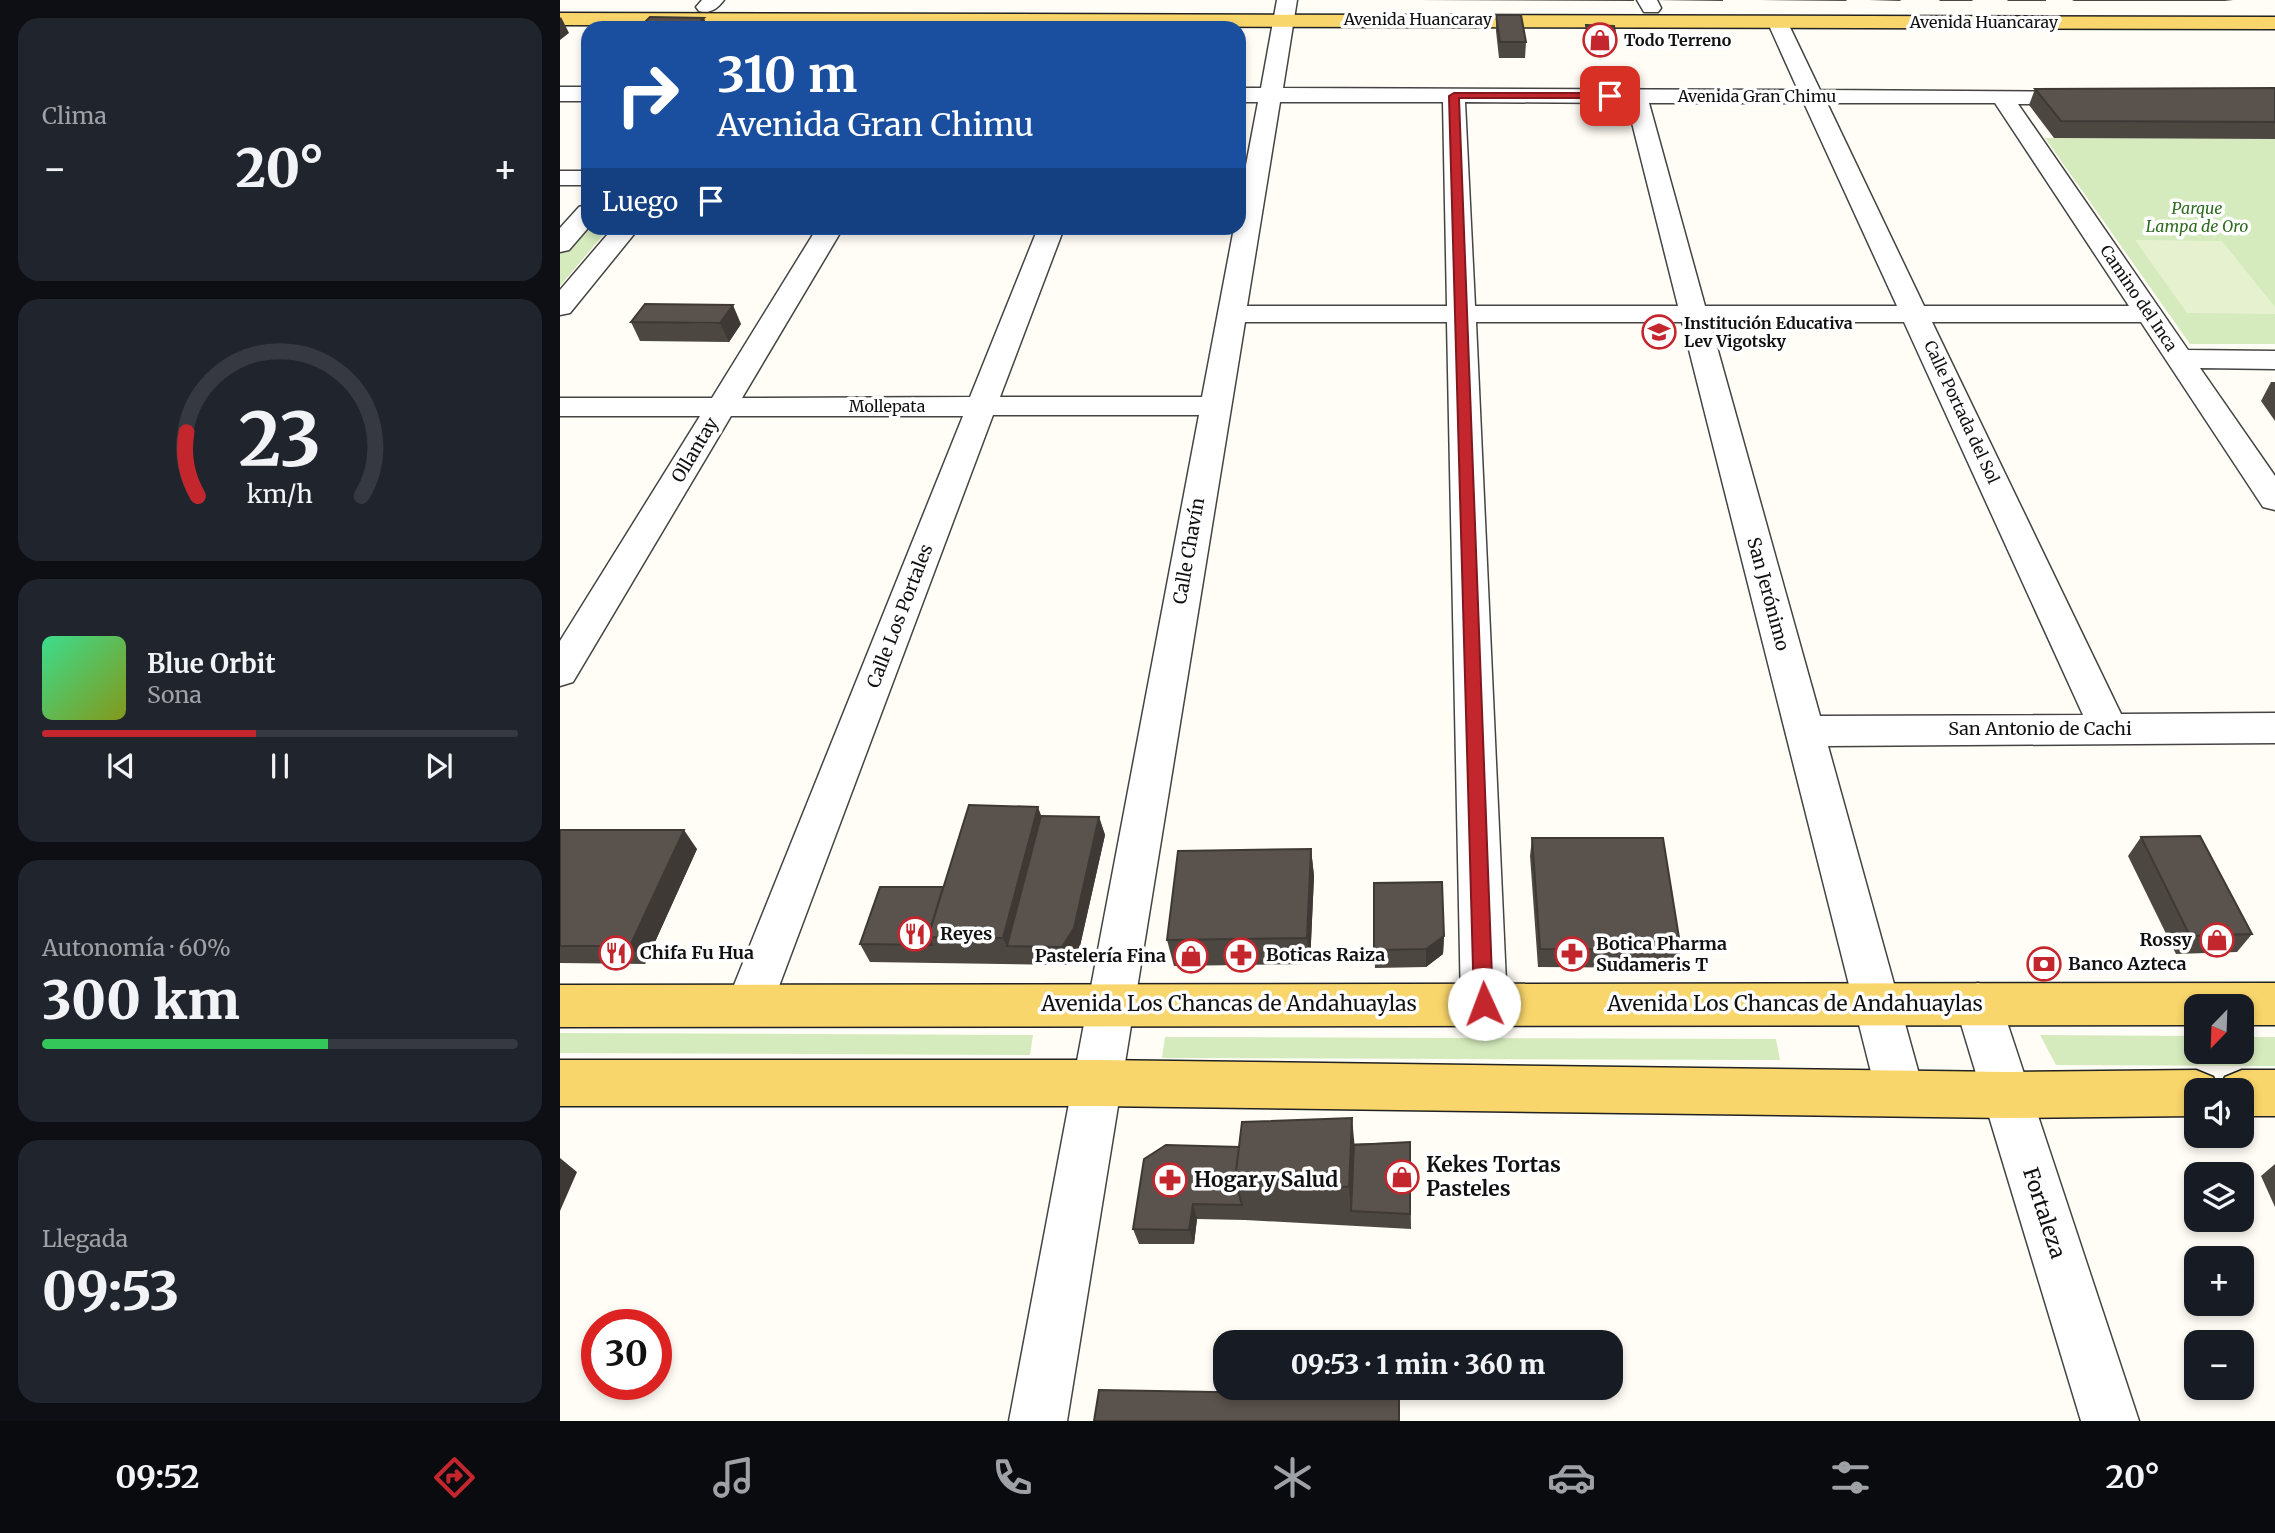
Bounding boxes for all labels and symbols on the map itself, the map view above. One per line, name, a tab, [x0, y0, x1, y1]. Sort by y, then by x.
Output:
street label: Avenida Huancaray	[1343, 9, 1493, 29]
street label: Avenida Huancaray	[1909, 12, 2059, 32]
shop icon: Todo Terreno	[1581, 21, 1619, 59]
place label: Todo Terreno	[1624, 30, 1732, 50]
pin	[1580, 66, 1640, 126]
street label: Avenida Gran Chimu	[1677, 86, 1836, 106]
park label: Parque Lampa de Oro	[2146, 198, 2248, 236]
street label: Camino del Inca	[2096, 241, 2182, 355]
school or university icon: Institución Educativa Lev Vigotsky	[1640, 313, 1678, 351]
place label: Institución Educativa Lev Vigotsky	[1684, 313, 1853, 351]
street label: Calle Portada del Sol	[1920, 337, 2004, 487]
street label: Mollepata	[849, 396, 926, 416]
street label: Ollantay	[666, 412, 723, 487]
street label: Calle Chavín	[1168, 496, 1209, 606]
street label: San Jerónimo	[1742, 535, 1795, 653]
street label: Calle Los Portales	[862, 541, 938, 691]
street label: San Antonio de Cachi	[1948, 717, 2132, 740]
restaurant icon: Reyes	[896, 915, 934, 953]
shop icon: Rossy	[2198, 921, 2236, 959]
place label: Reyes	[940, 922, 992, 945]
place label: Rossy	[2139, 928, 2192, 951]
place label: Botica Pharma Sudameris T	[1596, 932, 1727, 976]
restaurant icon: Chifa Fu Hua	[597, 934, 635, 972]
pharmacy icon: Botica Pharma Sudameris T	[1553, 935, 1591, 973]
pharmacy icon: Boticas Raiza	[1222, 936, 1260, 974]
shop icon: Pastelería Fina	[1172, 937, 1210, 975]
place label: Chifa Fu Hua	[640, 941, 754, 964]
place label: Boticas Raiza	[1266, 943, 1385, 966]
place label: Pastelería Fina	[1035, 944, 1166, 967]
bank icon: Banco Azteca	[2025, 945, 2063, 983]
place label: Banco Azteca	[2068, 952, 2187, 975]
position arrow	[1447, 967, 1521, 1041]
street label: Avenida Los Chancas de Andahuaylas	[1040, 990, 1417, 1017]
street label: Avenida Los Chancas de Andahuaylas	[1606, 990, 1983, 1017]
north arrow	[2184, 994, 2254, 1064]
place label: Kekes Tortas Pasteles	[1426, 1151, 1561, 1202]
shop icon: Kekes Tortas Pasteles	[1383, 1158, 1421, 1196]
pharmacy icon: Hogar y Salud	[1151, 1161, 1189, 1199]
street label: Fortaleza	[2017, 1164, 2072, 1262]
place label: Hogar y Salud	[1194, 1166, 1338, 1193]
speed limit sign: 30	[581, 1309, 672, 1400]

